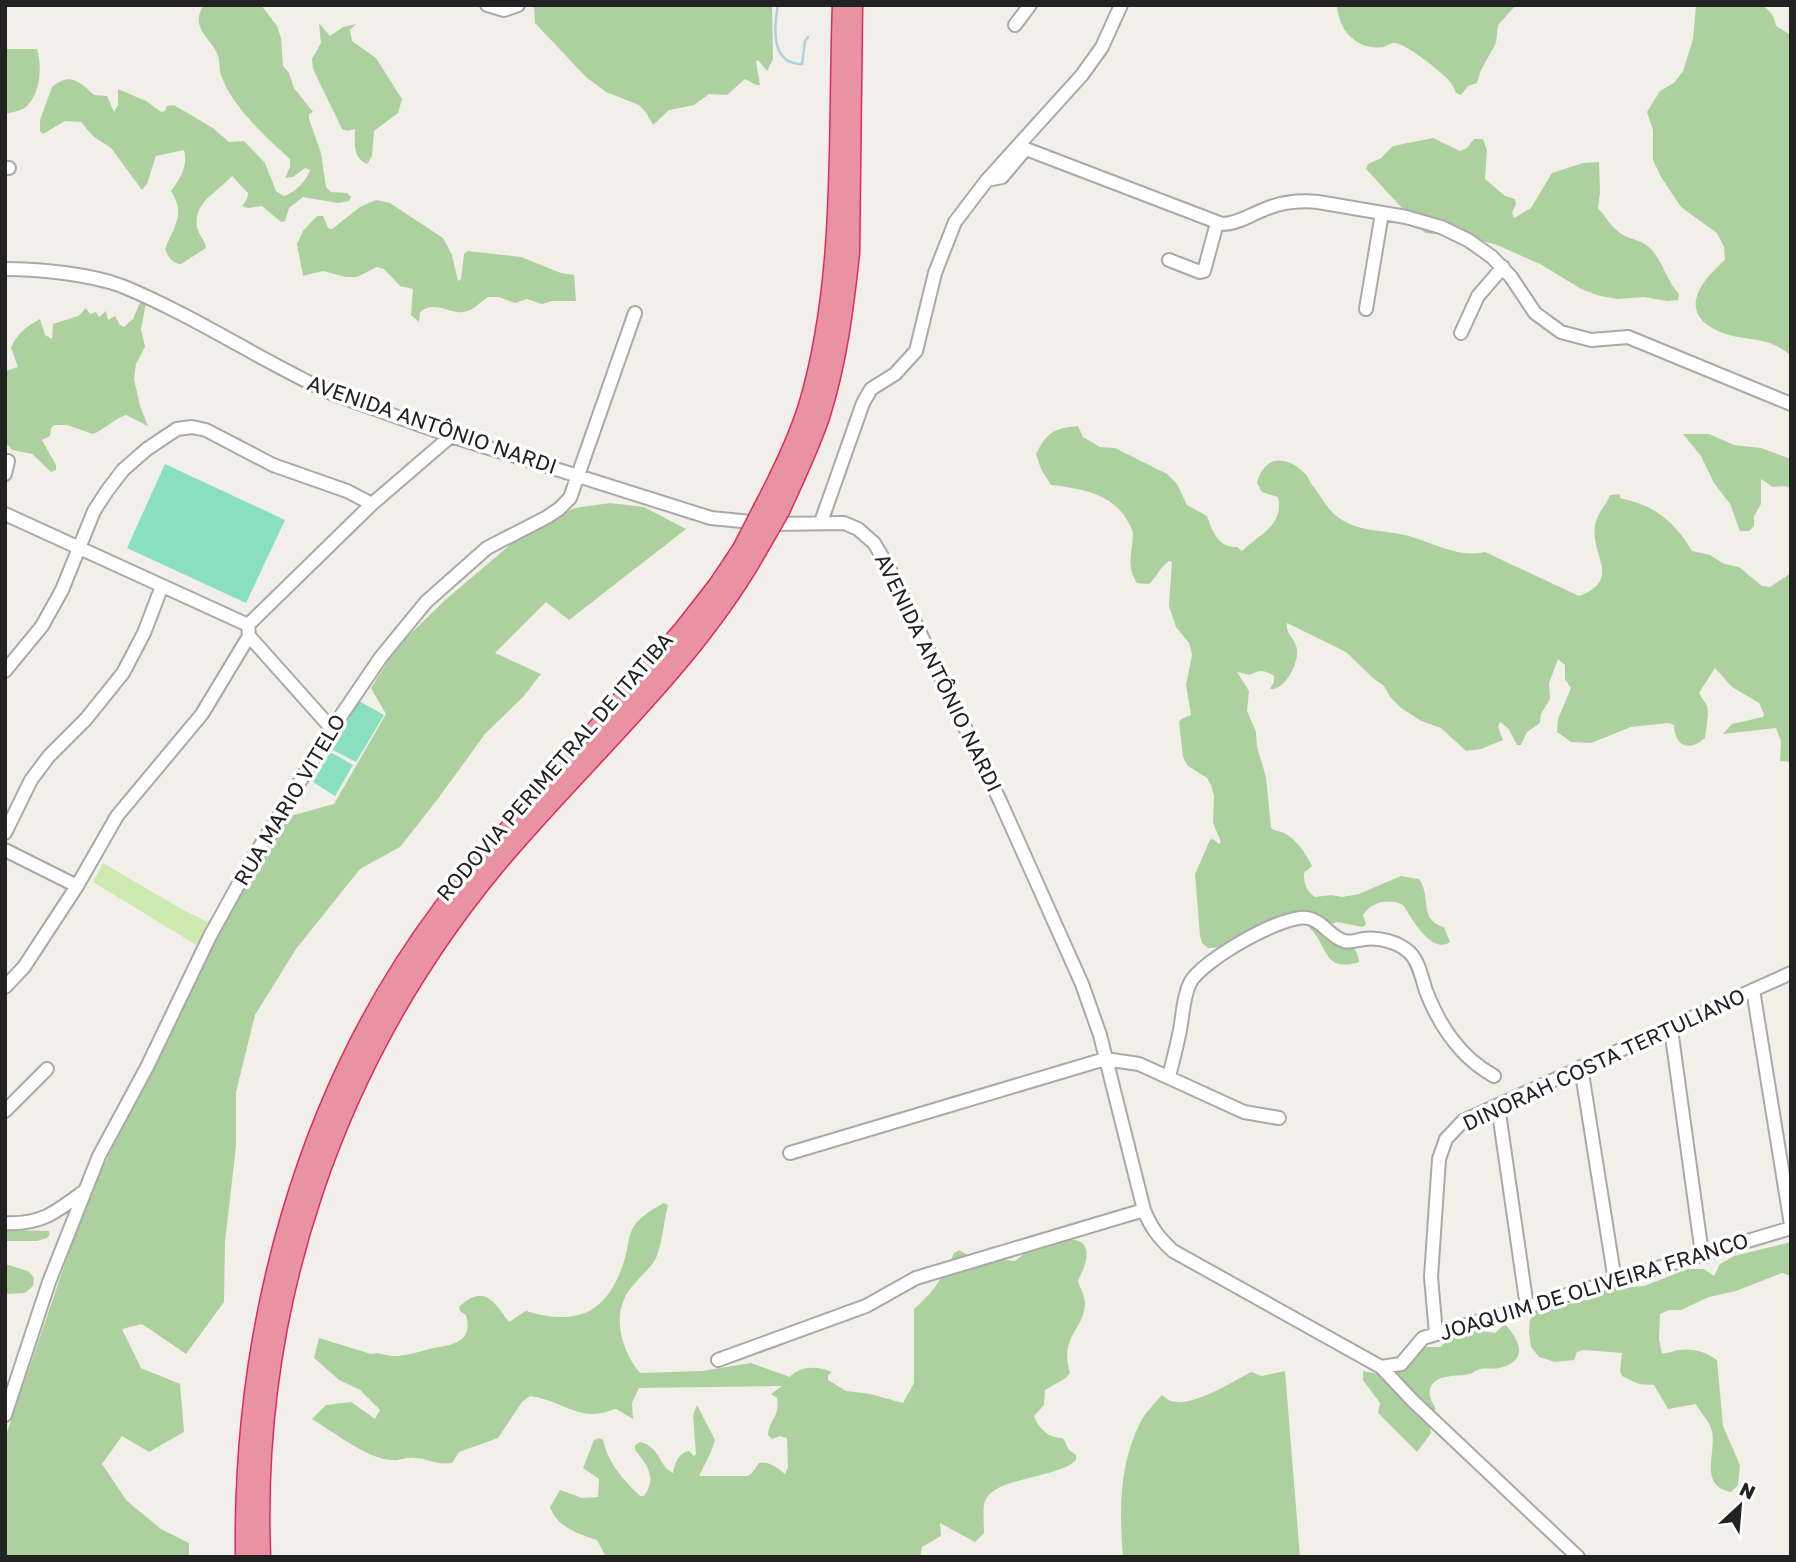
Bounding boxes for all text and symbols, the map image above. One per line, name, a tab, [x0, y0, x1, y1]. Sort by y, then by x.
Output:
street label: AVENIDA ANTÔNIO NARDI	[304, 369, 561, 479]
street label: AVENIDA ANTÔNIO NARDI	[870, 549, 1008, 796]
street label: RODOVIA PERIMETRAL DE ITATIBA	[431, 627, 678, 906]
street label: RUA MARIO VITELO	[228, 709, 351, 890]
street label: DINORAH COSTA TERTULIANO	[1458, 982, 1749, 1136]
street label: JOAQUIM DE OLIVEIRA FRANCO	[1436, 1227, 1751, 1346]
north arrow	[1705, 1471, 1775, 1541]
text: N	[1736, 1477, 1759, 1504]

